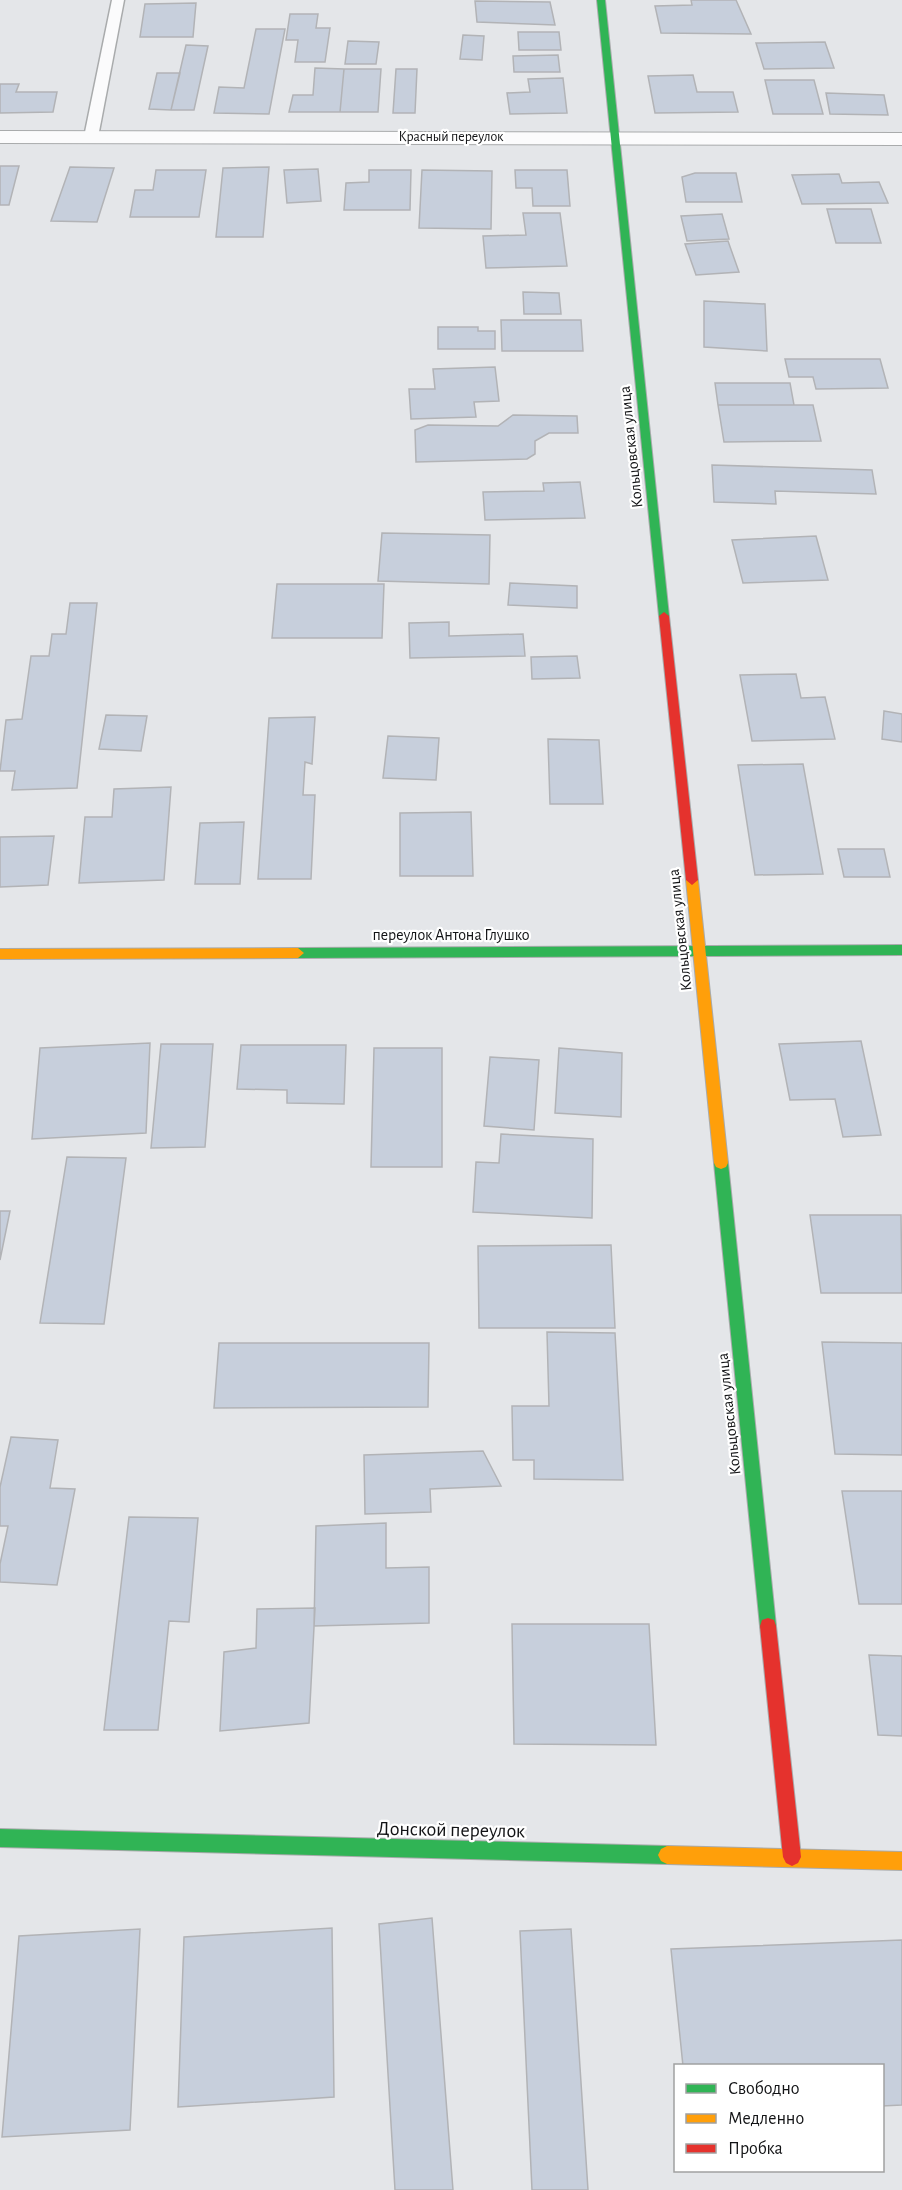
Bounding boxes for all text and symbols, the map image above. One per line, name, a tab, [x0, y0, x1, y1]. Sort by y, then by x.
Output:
street label: Красный переулок	[398, 130, 504, 144]
street label: Кольцовская улица	[617, 385, 646, 509]
street label: Кольцовская улица	[666, 868, 695, 992]
street label: переулок Антона Глушко	[372, 927, 530, 944]
street label: Кольцовская улица	[715, 1352, 744, 1476]
street label: Донской переулок	[377, 1819, 525, 1841]
legend	[674, 2064, 884, 2172]
text: Свободно	[728, 2079, 800, 2098]
text: Медленно	[728, 2110, 804, 2128]
text: Пробка	[728, 2139, 783, 2158]

